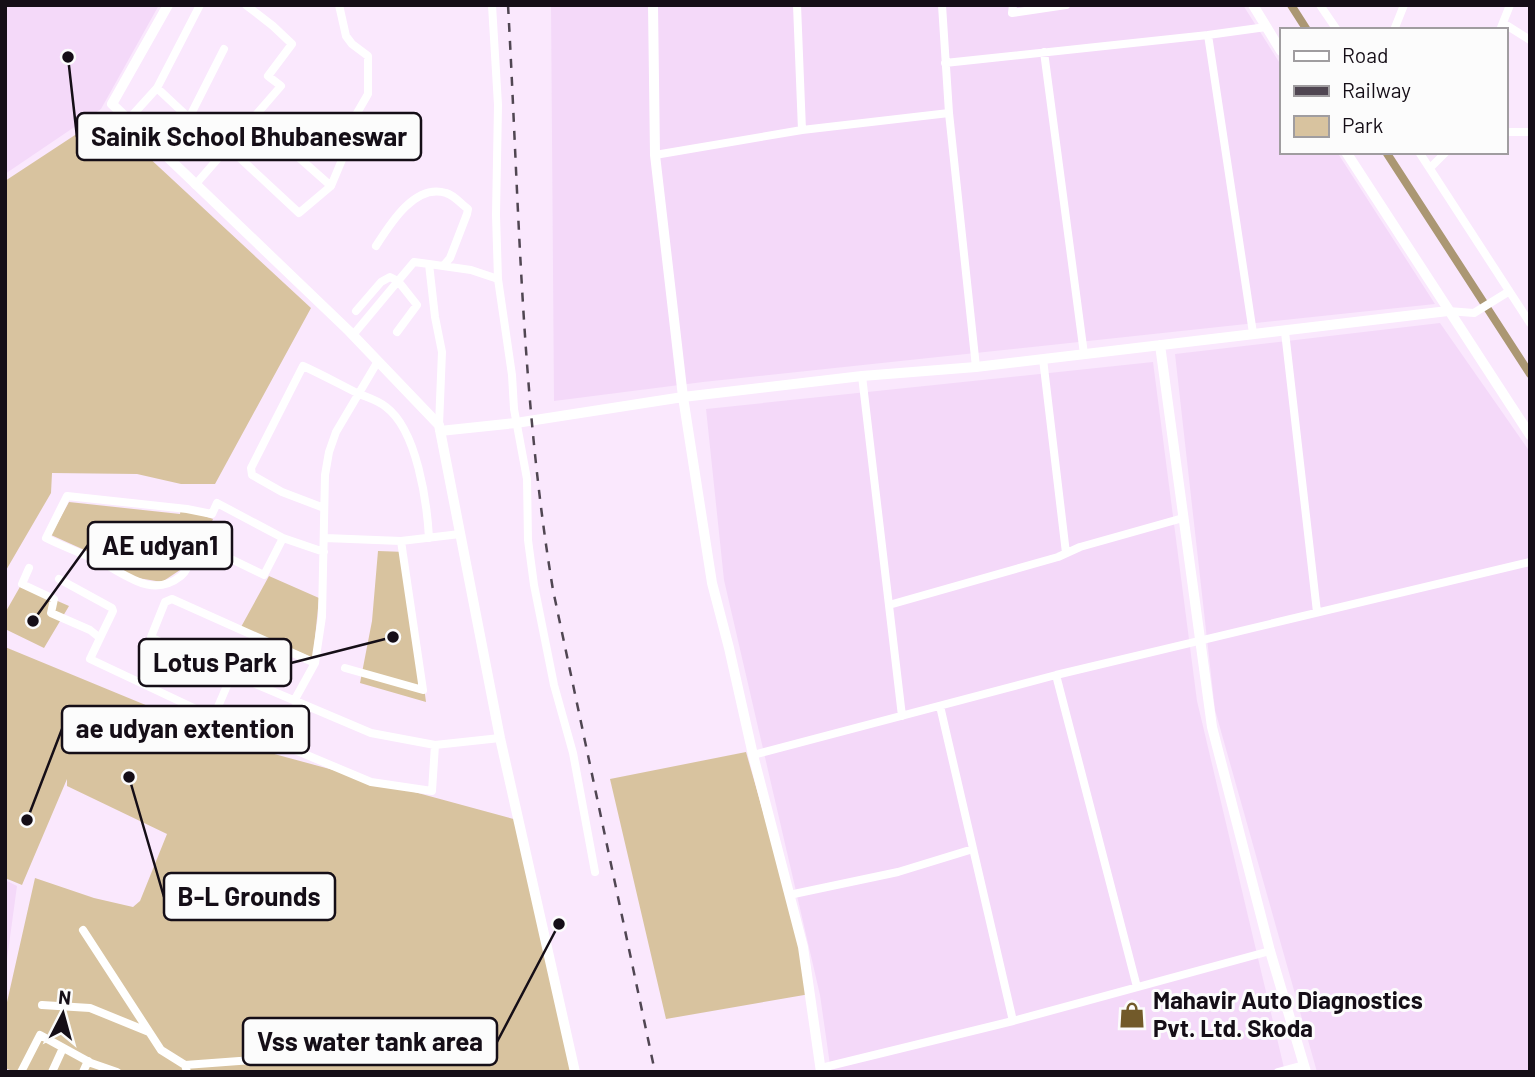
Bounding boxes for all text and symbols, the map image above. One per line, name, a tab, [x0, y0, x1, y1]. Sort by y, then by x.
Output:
legend	[1280, 28, 1507, 154]
text: Road	[1342, 42, 1388, 67]
text: Railway	[1342, 77, 1411, 102]
text: Park	[1342, 112, 1383, 137]
callout: Sainik School Bhubaneswar	[77, 113, 421, 160]
text: Sainik School Bhubaneswar	[91, 120, 407, 151]
callout: AE udyan1	[88, 522, 232, 569]
text: AE udyan1	[102, 529, 218, 560]
callout: Lotus Park	[139, 639, 291, 686]
text: Lotus Park	[153, 646, 277, 677]
callout: ae udyan extention	[62, 706, 309, 753]
text: ae udyan extention	[76, 712, 294, 743]
callout: B-L Grounds	[164, 873, 335, 920]
text: B-L Grounds	[178, 880, 320, 911]
north arrow	[28, 979, 98, 1049]
text: N	[57, 984, 72, 1009]
place label: Mahavir Auto Diagnostics Pvt. Ltd. Skoda	[1153, 985, 1423, 1042]
shop icon: Mahavir Auto Diagnostics Pvt. Ltd. Skoda	[1117, 1000, 1147, 1030]
callout: Vss water tank area	[243, 1018, 497, 1065]
text: Vss water tank area	[257, 1025, 483, 1056]

